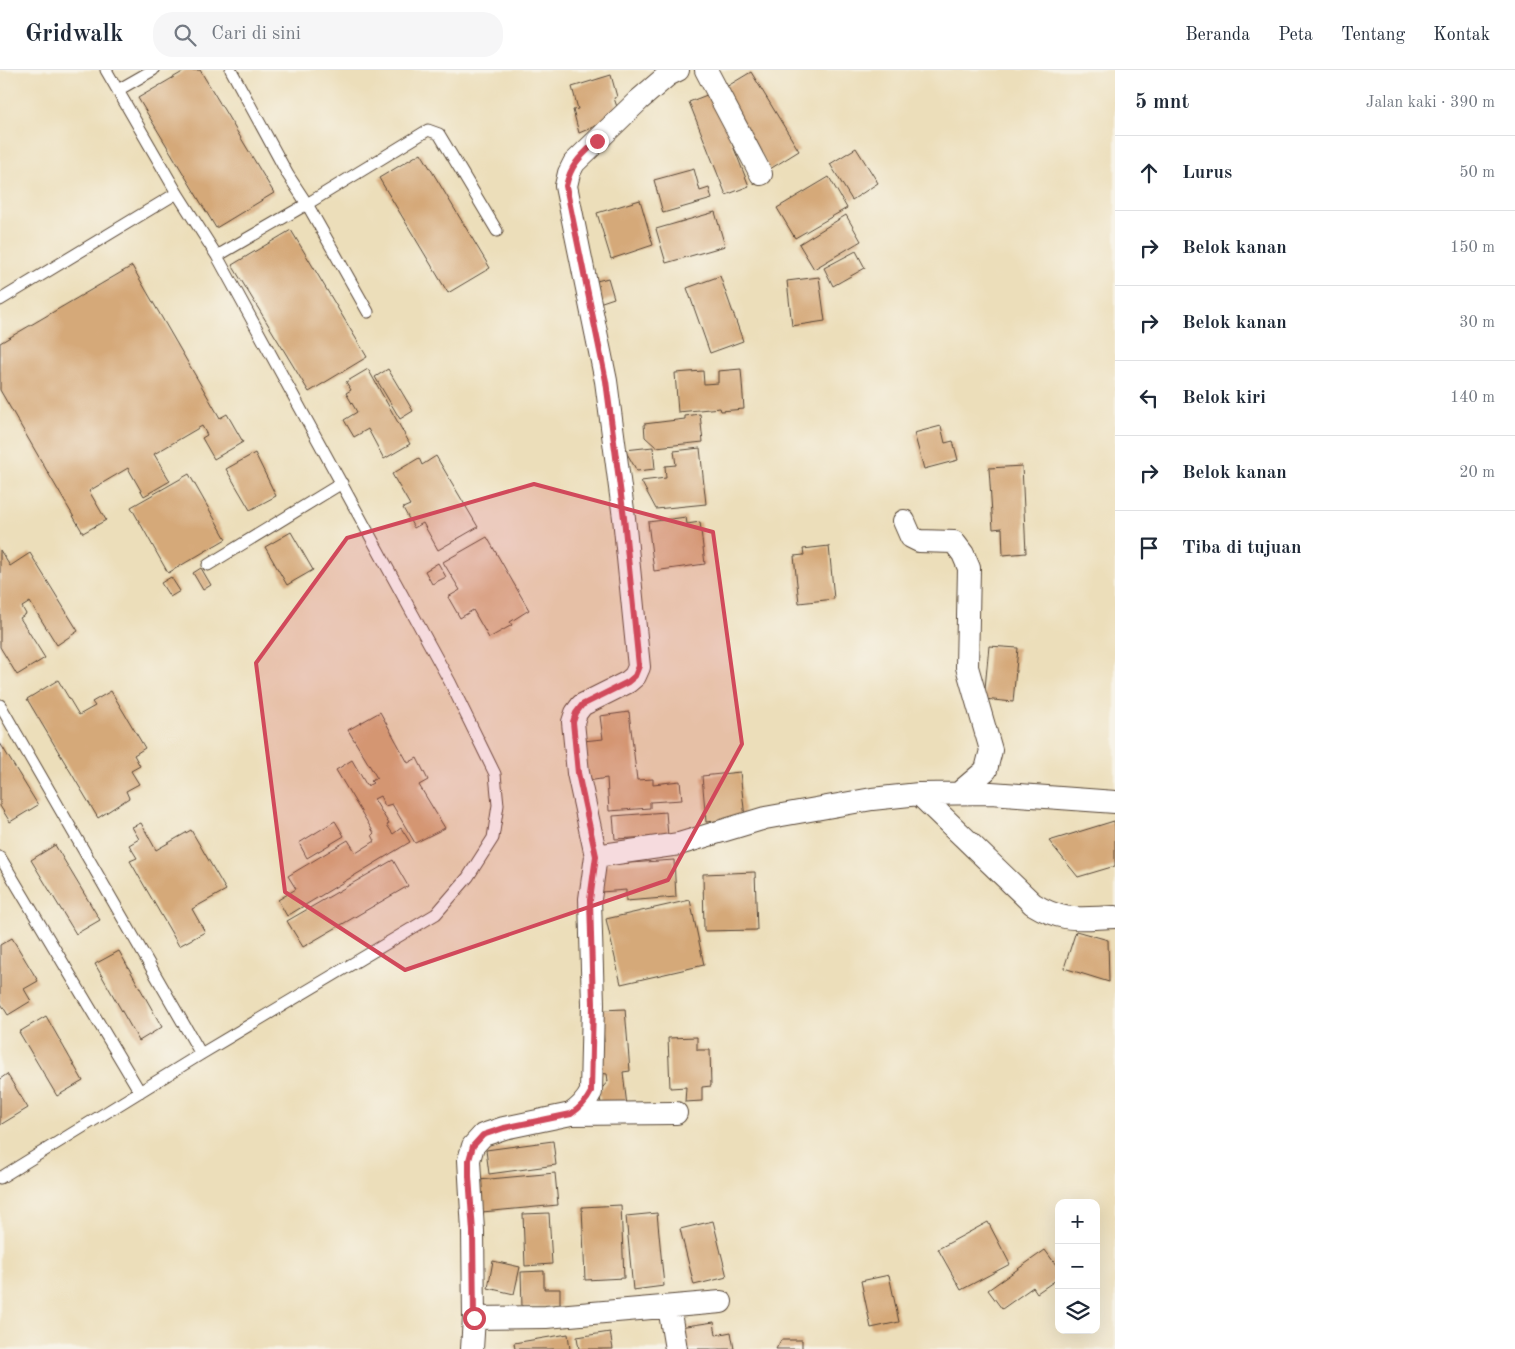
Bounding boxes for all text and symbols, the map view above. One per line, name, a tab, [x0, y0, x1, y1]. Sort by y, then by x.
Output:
search box	[153, 12, 503, 57]
icon: search	[171, 21, 199, 49]
text: Gridwalk	[25, 23, 123, 47]
text: Cari di sini	[211, 25, 301, 44]
text: Beranda	[1185, 26, 1250, 44]
text: Peta	[1278, 26, 1313, 44]
text: Tentang	[1341, 26, 1405, 44]
text: Kontak	[1433, 26, 1490, 44]
text: 5 mnt	[1135, 92, 1189, 113]
text: Jalan kaki · 390 m	[1366, 95, 1495, 111]
route end	[586, 130, 609, 153]
icon: ahead	[1135, 159, 1163, 187]
text: Lurus	[1182, 164, 1232, 183]
text: 50 m	[1459, 165, 1495, 181]
icon: right	[1135, 234, 1163, 262]
text: Belok kanan	[1182, 239, 1287, 258]
text: 150 m	[1450, 240, 1495, 256]
icon: right	[1135, 309, 1163, 337]
text: Belok kanan	[1182, 314, 1287, 333]
text: 30 m	[1459, 315, 1495, 331]
icon: left	[1135, 384, 1163, 412]
text: Belok kiri	[1182, 389, 1266, 408]
text: 140 m	[1450, 390, 1495, 406]
icon: right	[1135, 459, 1163, 487]
text: Belok kanan	[1182, 464, 1287, 483]
text: 20 m	[1459, 465, 1495, 481]
icon: arrive	[1135, 534, 1163, 562]
text: Tiba di tujuan	[1182, 539, 1302, 558]
map controls	[1055, 1199, 1100, 1334]
button: +	[1055, 1199, 1100, 1244]
button: −	[1055, 1244, 1100, 1289]
button: layers	[1055, 1289, 1100, 1334]
route start	[463, 1307, 486, 1330]

